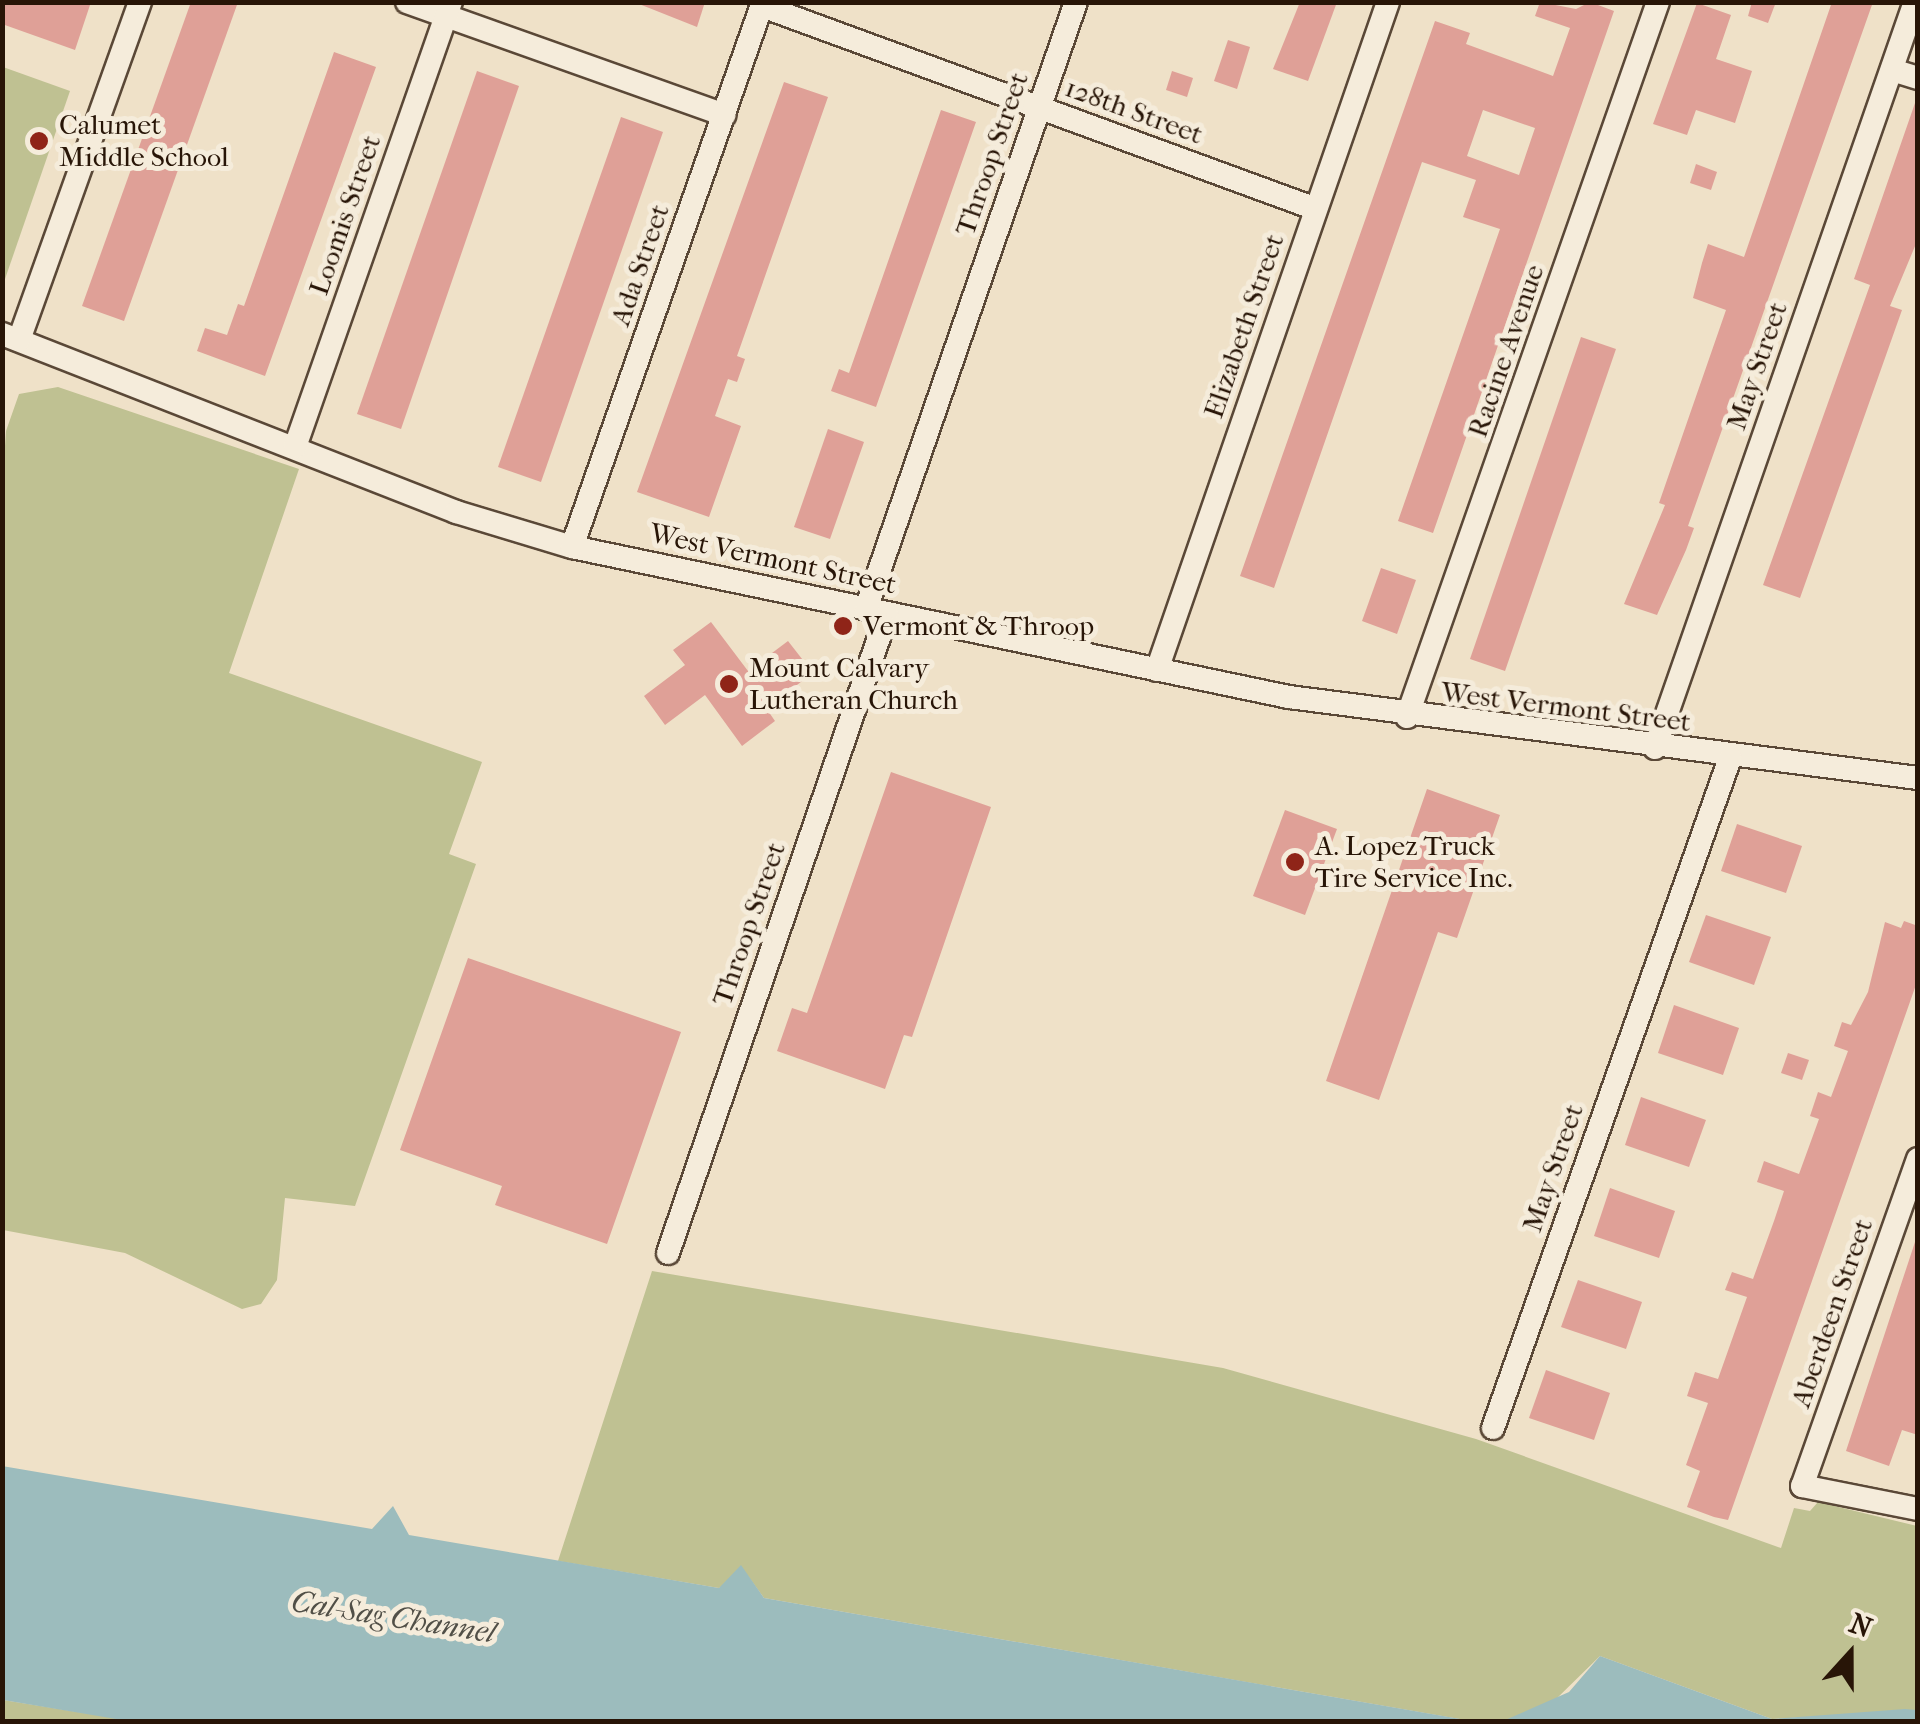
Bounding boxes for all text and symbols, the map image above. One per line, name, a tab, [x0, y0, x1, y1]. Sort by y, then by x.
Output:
street label: Throop Street	[948, 68, 1036, 240]
street label: 128th Street	[1061, 71, 1207, 151]
place label: Calumet Middle School	[59, 108, 229, 174]
marker: Calumet Middle School	[28, 130, 50, 152]
street label: Loomis Street	[302, 131, 388, 299]
street label: Ada Street	[604, 200, 676, 330]
street label: Elizabeth Street	[1197, 229, 1291, 423]
street label: Racine Avenue	[1461, 260, 1551, 442]
street label: May Street	[1719, 298, 1795, 434]
street label: West Vermont Street	[647, 516, 899, 602]
place label: Vermont & Throop	[863, 609, 1094, 643]
marker: Vermont & Throop	[832, 615, 854, 637]
place label: Mount Calvary Lutheran Church	[749, 651, 958, 717]
marker: Mount Calvary Lutheran Church	[718, 673, 740, 695]
street label: West Vermont Street	[1439, 675, 1693, 739]
place label: A. Lopez Truck Tire Service Inc.	[1315, 829, 1513, 895]
street label: Throop Street	[705, 838, 793, 1010]
marker: A. Lopez Truck Tire Service Inc.	[1284, 851, 1306, 873]
street label: May Street	[1515, 1100, 1591, 1236]
street label: Aberdeen Street	[1784, 1214, 1880, 1412]
water label: Cal-Sag Channel	[289, 1584, 497, 1652]
north arrow	[1800, 1604, 1900, 1704]
text: N	[1845, 1606, 1877, 1645]

